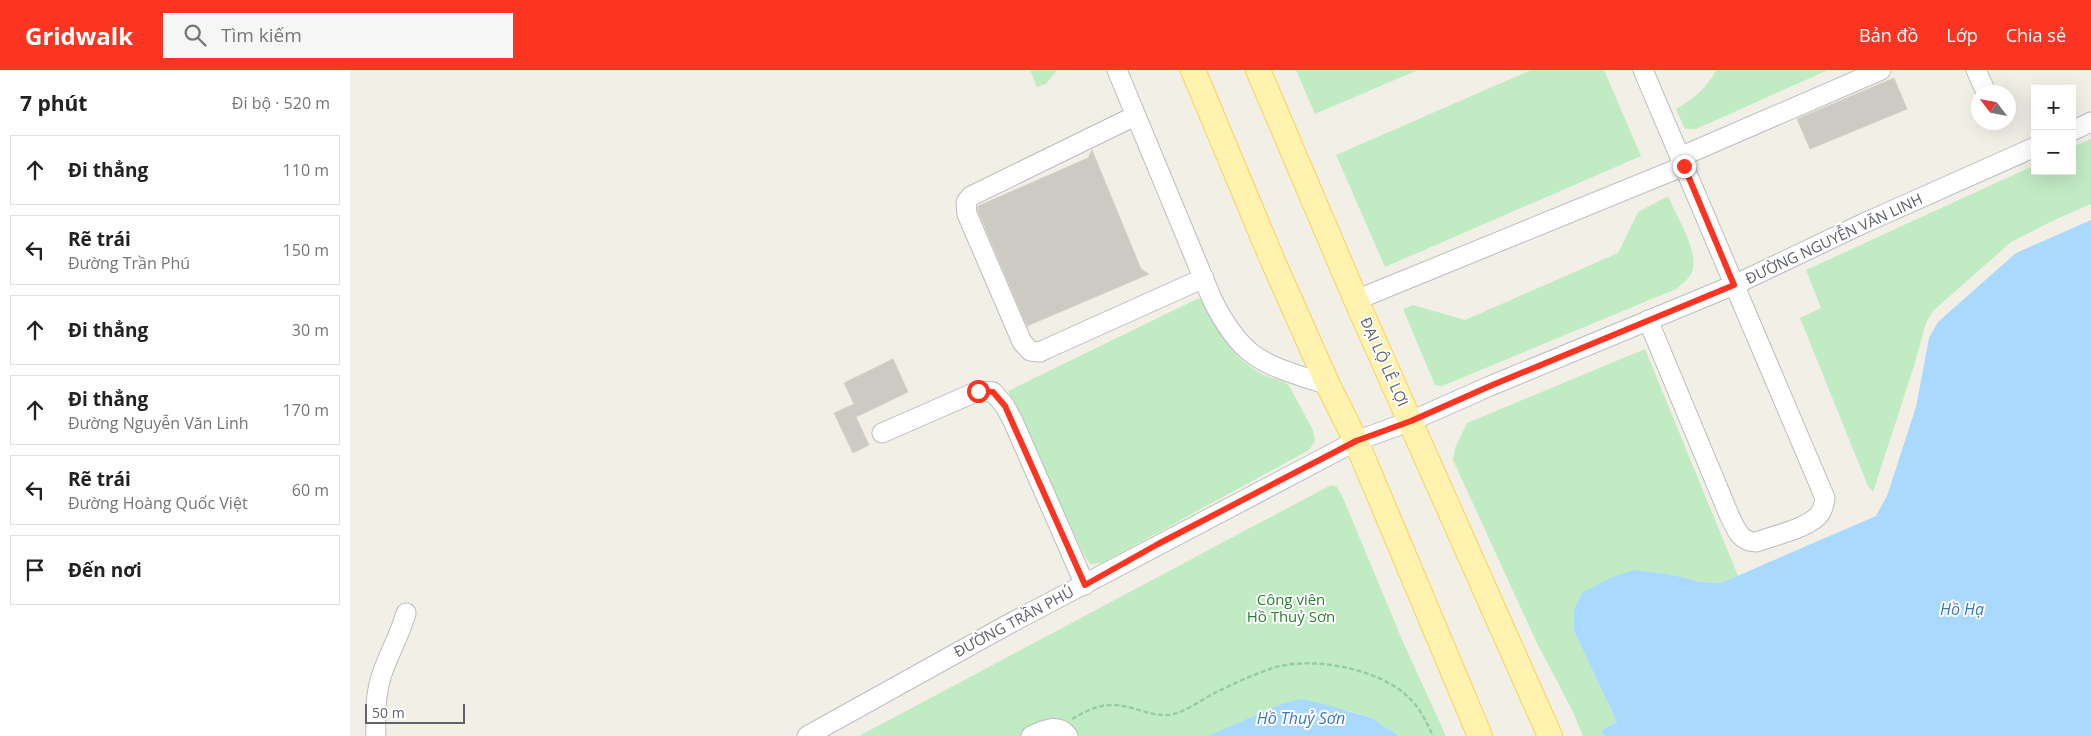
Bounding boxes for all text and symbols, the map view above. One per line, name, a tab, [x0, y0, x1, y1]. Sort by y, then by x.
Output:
search box	[163, 13, 513, 58]
text: Gridwalk	[25, 19, 133, 52]
icon: search	[181, 21, 209, 49]
text: Tìm kiếm	[221, 22, 302, 48]
text: Bản đồ	[1859, 23, 1918, 47]
text: Lớp	[1946, 23, 1978, 47]
text: Chia sẻ	[2006, 23, 2066, 47]
north arrow	[1971, 85, 2016, 130]
map controls	[2031, 85, 2076, 175]
button: +	[2031, 85, 2076, 130]
text: 7 phút	[20, 89, 87, 117]
text: Đi bộ · 520 m	[232, 92, 330, 114]
button: −	[2031, 130, 2076, 175]
route end	[1673, 155, 1696, 178]
icon: ahead	[21, 156, 49, 184]
text: Đi thẳng	[68, 157, 148, 183]
text: 110 m	[283, 159, 329, 181]
street label: ĐƯỜNG NGUYỄN VĂN LINH	[1742, 188, 1925, 288]
text: Rẽ trái	[68, 226, 131, 252]
icon: left	[21, 236, 49, 264]
text: 150 m	[283, 239, 329, 261]
text: Đường Trần Phú	[68, 252, 190, 274]
street label: ĐẠI LỘ LÊ LỢI	[1356, 314, 1413, 409]
icon: ahead	[21, 316, 49, 344]
text: Đi thẳng	[68, 317, 148, 343]
text: 30 m	[292, 319, 329, 341]
route start	[967, 380, 990, 403]
text: Đi thẳng	[68, 386, 148, 412]
icon: ahead	[21, 396, 49, 424]
text: 170 m	[283, 399, 329, 421]
text: Đường Nguyễn Văn Linh	[68, 412, 249, 434]
text: Rẽ trái	[68, 466, 131, 492]
icon: left	[21, 476, 49, 504]
text: 60 m	[292, 479, 329, 501]
text: Đường Hoàng Quốc Việt	[68, 492, 248, 514]
icon: arrive	[21, 556, 49, 584]
text: Đến nơi	[68, 557, 142, 583]
street label: ĐƯỜNG TRẦN PHÚ	[950, 581, 1077, 661]
park label: Công viên Hồ Thuỷ Sơn	[1247, 589, 1335, 626]
water label: Hồ Hạ	[1940, 598, 1984, 620]
scale bar	[365, 701, 465, 724]
text: 50 m	[372, 703, 405, 722]
water label: Hồ Thuỷ Sơn	[1257, 707, 1345, 729]

